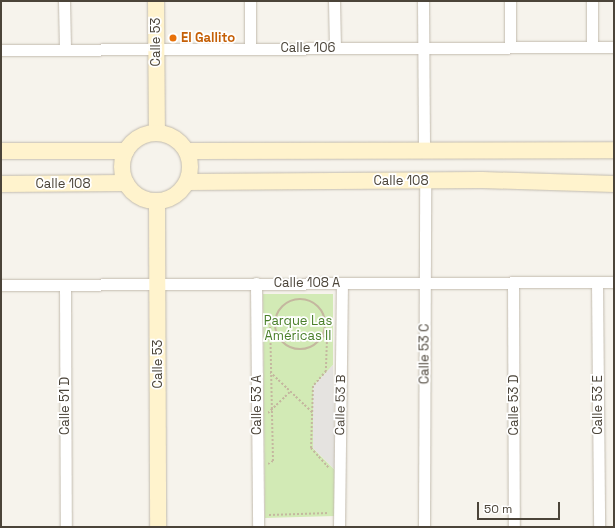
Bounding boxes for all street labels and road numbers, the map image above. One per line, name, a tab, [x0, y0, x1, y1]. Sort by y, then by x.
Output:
street label: Calle 53	[148, 18, 164, 66]
street label: Calle 106	[281, 40, 335, 56]
street label: Calle 108	[373, 173, 429, 189]
street label: Calle 108	[35, 176, 91, 192]
street label: Calle 108 A	[274, 275, 340, 291]
street label: Calle 53 C	[417, 324, 433, 384]
street label: Calle 53	[150, 340, 166, 388]
street label: Calle 53 B	[333, 374, 349, 436]
street label: Calle 53 A	[249, 375, 265, 435]
street label: Calle 53 D	[506, 375, 522, 435]
street label: Calle 53 E	[590, 375, 606, 435]
street label: Calle 51 D	[57, 377, 73, 435]

